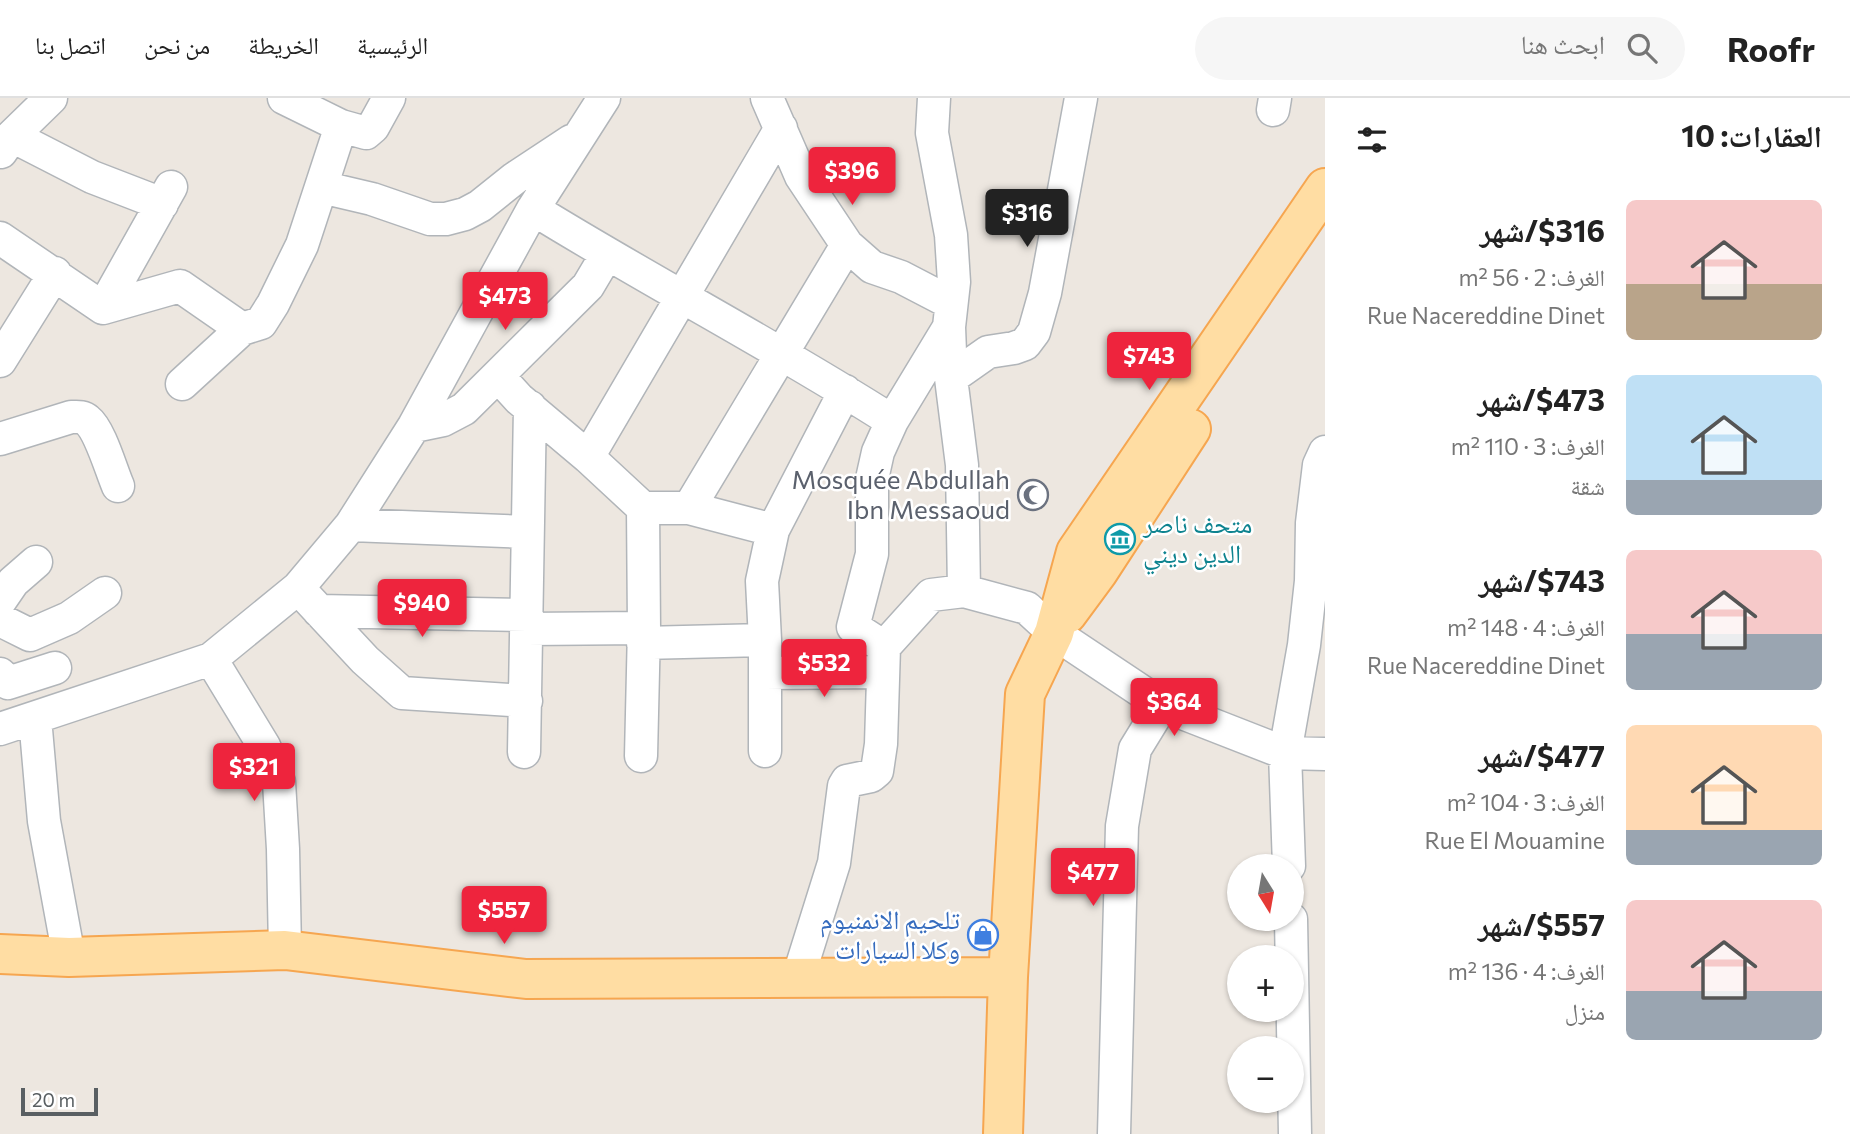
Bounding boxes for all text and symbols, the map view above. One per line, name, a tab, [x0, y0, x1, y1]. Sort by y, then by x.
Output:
search box	[1195, 17, 1685, 80]
text: ابحث هنا	[1521, 28, 1605, 59]
text: Roofr	[1727, 28, 1815, 69]
icon: search	[1623, 29, 1661, 67]
text: اتصل بنا	[35, 30, 106, 59]
text: من نحن	[144, 30, 210, 59]
text: الخريطة	[248, 30, 319, 59]
text: الرئيسية	[357, 30, 428, 59]
text: العقارات: 10	[1681, 116, 1822, 153]
icon: filters	[1353, 121, 1391, 159]
pin: $396	[811, 148, 893, 207]
text: $396	[825, 156, 880, 184]
pin: $316	[986, 190, 1068, 249]
text: $316	[1001, 198, 1053, 226]
text: $316/شهر	[1480, 211, 1605, 248]
icon: home	[1682, 228, 1766, 312]
text: الغرف: 2 · 56 m²	[1459, 263, 1605, 291]
pin: $473	[464, 272, 546, 332]
text: $473	[479, 281, 531, 309]
text: Rue Nacereddine Dinet	[1367, 301, 1605, 329]
pin: $743	[1108, 332, 1190, 392]
text: $743	[1123, 341, 1175, 369]
text: $473/شهر	[1478, 380, 1605, 417]
icon: home	[1682, 403, 1766, 487]
text: الغرف: 3 · 110 m²	[1451, 432, 1605, 460]
place label: Mosquée Abdullah Ibn Messaoud	[791, 463, 1010, 524]
text: شقة	[1571, 472, 1605, 500]
mosque icon: Mosquée Abdullah Ibn Messaoud	[1016, 478, 1050, 512]
place label: متحف ناصر الدين ديني	[1142, 507, 1252, 575]
museum icon: متحف ناصر الدين ديني	[1103, 522, 1137, 556]
text: $743/شهر	[1479, 561, 1605, 598]
icon: home	[1682, 578, 1766, 662]
pin: $940	[381, 580, 463, 639]
text: $940	[394, 588, 450, 616]
text: الغرف: 4 · 148 m²	[1447, 613, 1605, 641]
pin: $532	[783, 640, 865, 699]
text: $532	[798, 648, 850, 676]
text: Rue Nacereddine Dinet	[1367, 651, 1605, 679]
pin: $364	[1133, 678, 1215, 738]
text: $364	[1147, 687, 1201, 715]
text: $477/شهر	[1479, 736, 1605, 773]
pin: $321	[213, 744, 295, 803]
text: $321	[229, 752, 279, 780]
icon: home	[1682, 753, 1766, 837]
text: الغرف: 3 · 104 m²	[1447, 788, 1605, 816]
text: Rue El Mouamine	[1425, 826, 1605, 854]
pin: $477	[1052, 848, 1134, 908]
north arrow	[1227, 854, 1304, 931]
map controls	[1227, 854, 1304, 1113]
text: $477	[1067, 857, 1119, 885]
pin: $557	[463, 886, 545, 946]
text: $557	[478, 895, 530, 923]
place label: تلحيم الانمنيوم وكلا السيارات	[820, 903, 960, 965]
text: $557/شهر	[1478, 905, 1605, 942]
shop icon: تلحيم الانمنيوم وكلا السيارات	[966, 918, 1000, 952]
icon: home	[1682, 928, 1766, 1012]
button: +	[1227, 945, 1304, 1022]
text: الغرف: 4 · 136 m²	[1448, 957, 1605, 985]
text: منزل	[1565, 997, 1605, 1025]
button: −	[1227, 1036, 1304, 1113]
scale bar	[21, 1085, 98, 1117]
text: 20 m	[32, 1088, 75, 1111]

